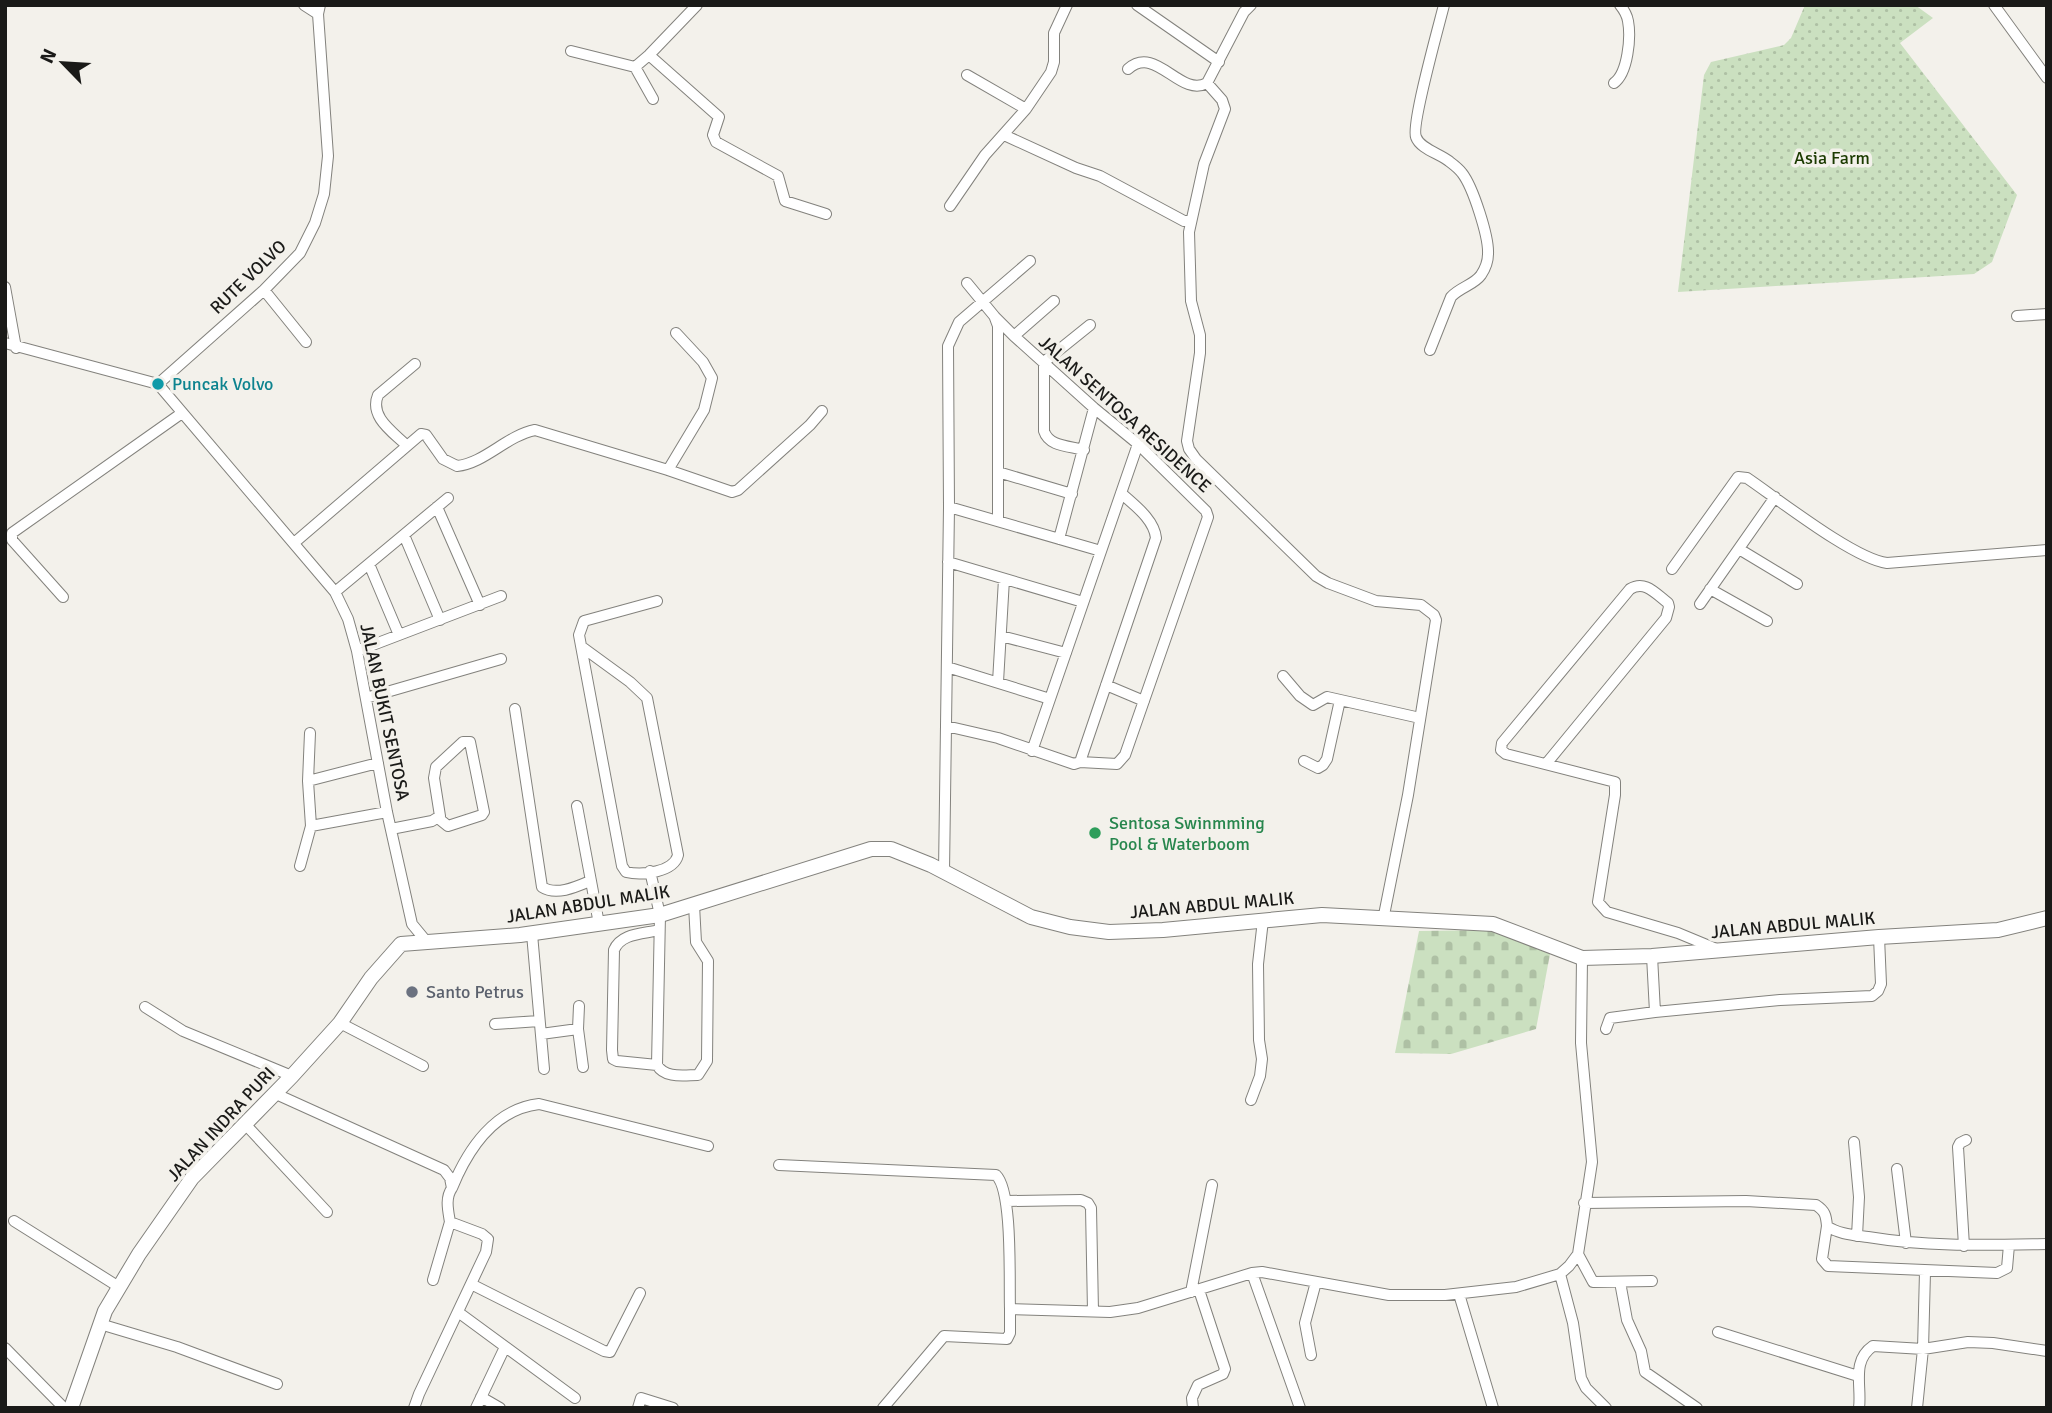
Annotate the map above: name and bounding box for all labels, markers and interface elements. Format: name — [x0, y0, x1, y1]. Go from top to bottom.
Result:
north arrow — [28, 28, 98, 98]
text: N — [35, 45, 62, 67]
park label: Asia Farm — [1794, 147, 1870, 169]
street label: RUTE VOLVO — [205, 235, 291, 319]
street label: JALAN SENTOSA RESIDENCE — [1034, 331, 1216, 497]
place label: Puncak Volvo — [172, 373, 273, 395]
marker: Puncak Volvo — [150, 376, 166, 392]
street label: JALAN BUKIT SENTOSA — [355, 621, 415, 803]
place label: Sentosa Swinmming Pool & Waterboom — [1109, 812, 1265, 855]
marker: Sentosa Swinmming Pool & Waterboom — [1087, 825, 1103, 841]
street label: JALAN ABDUL MALIK — [505, 880, 671, 928]
street label: JALAN ABDUL MALIK — [1129, 887, 1295, 923]
street label: JALAN ABDUL MALIK — [1710, 907, 1876, 943]
place label: Santo Petrus — [426, 981, 524, 1003]
marker: Santo Petrus — [404, 984, 420, 1000]
street label: JALAN INDRA PURI — [162, 1062, 280, 1186]

